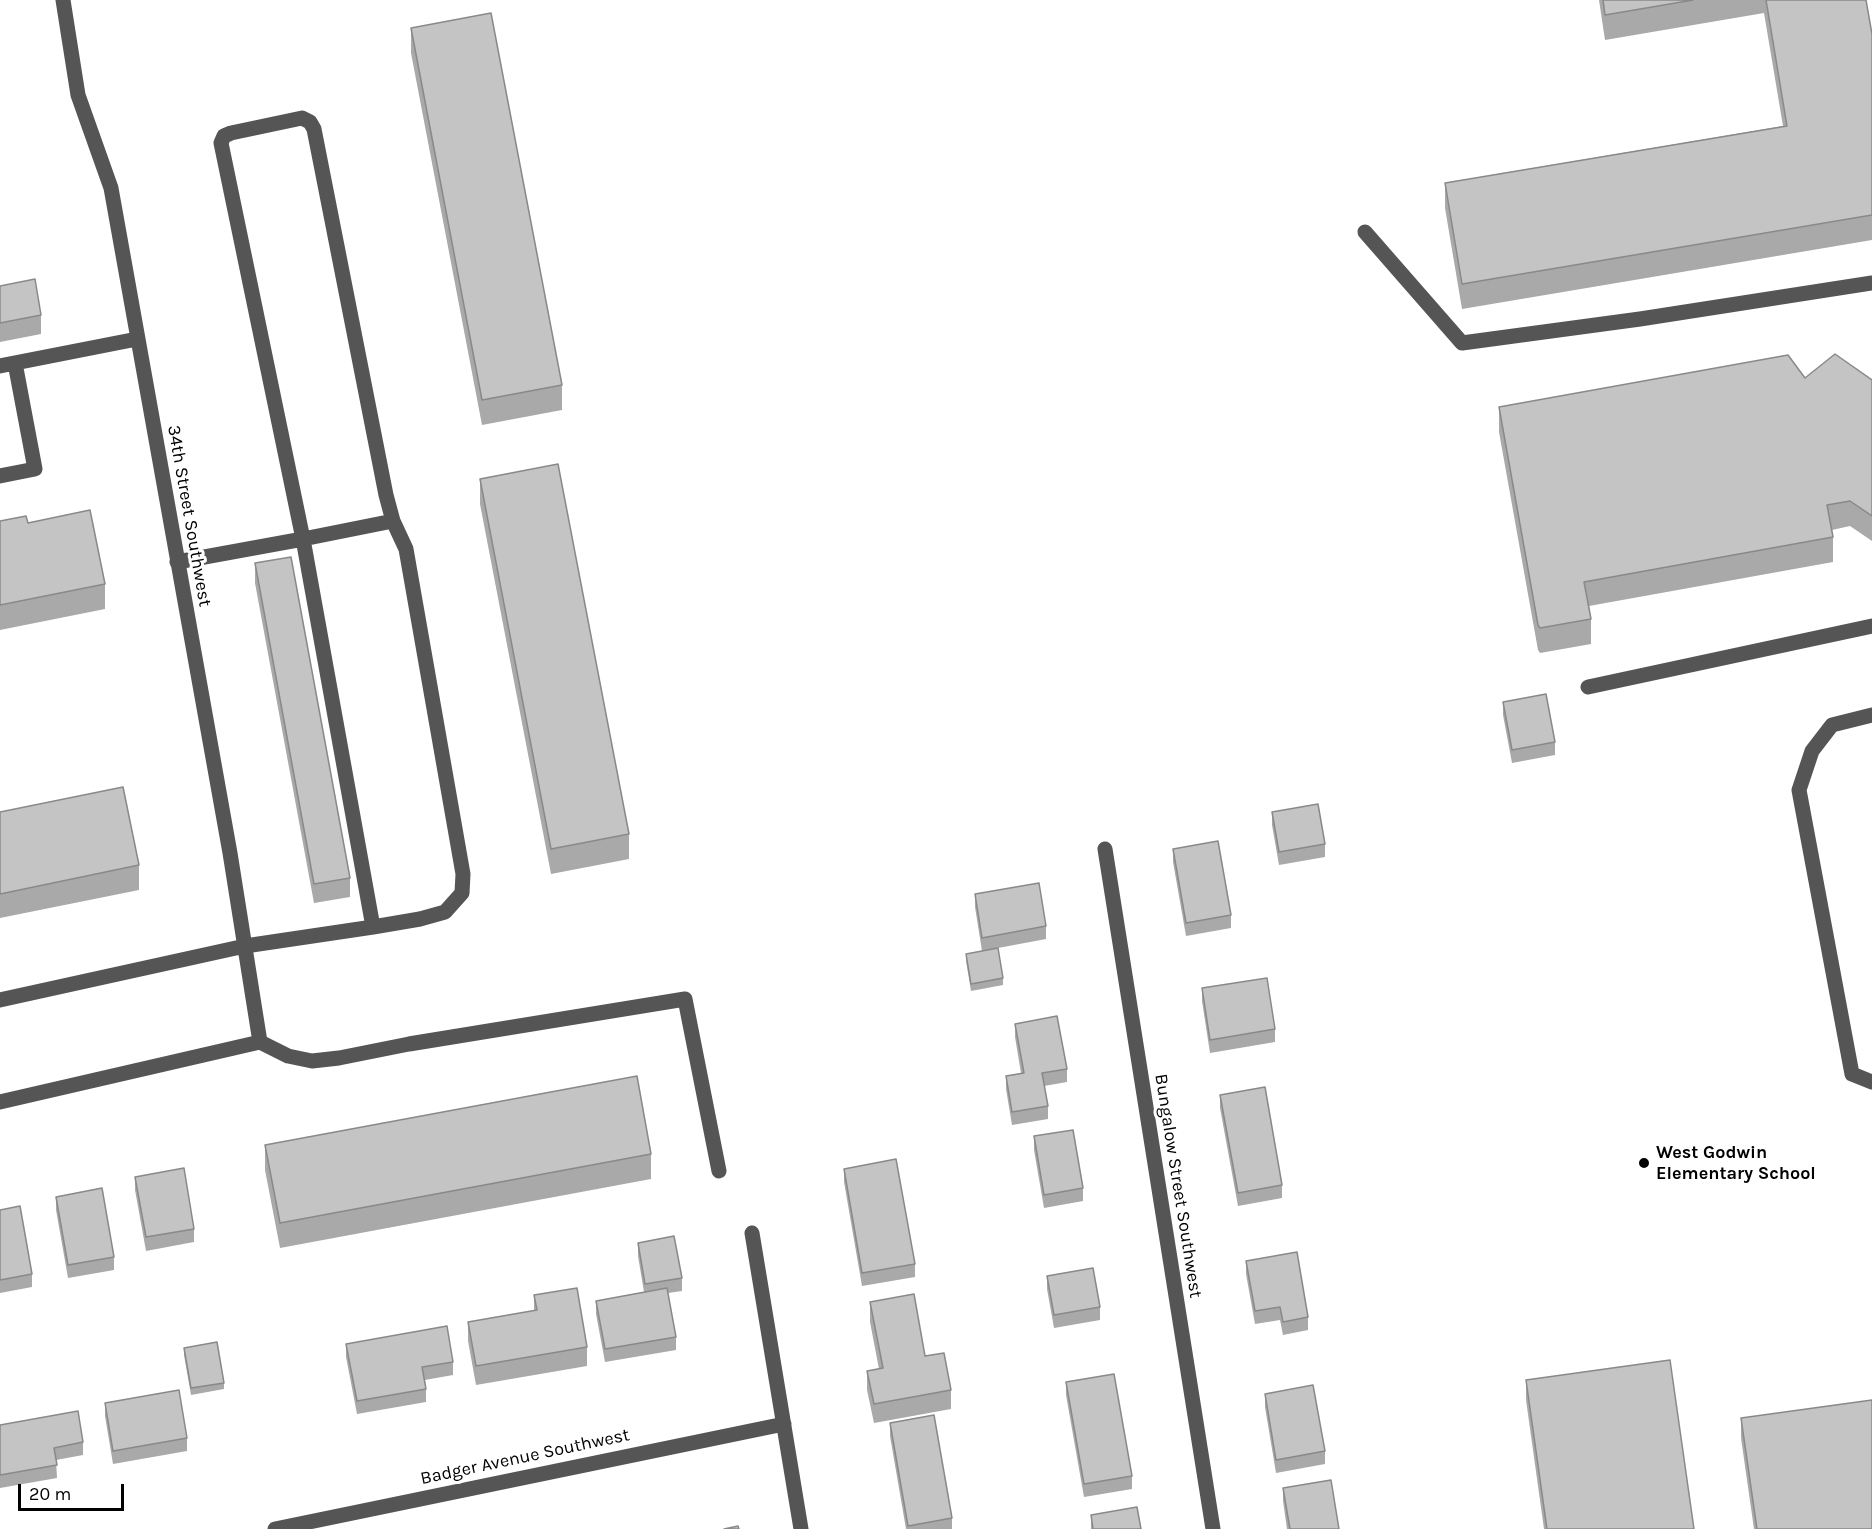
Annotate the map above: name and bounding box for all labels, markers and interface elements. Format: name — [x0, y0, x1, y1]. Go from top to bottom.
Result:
street label: 34th Street Southwest — [162, 424, 216, 608]
street label: Bungalow Street Southwest — [1150, 1072, 1206, 1300]
place label: West Godwin Elementary School — [1656, 1142, 1816, 1184]
marker: West Godwin Elementary School — [1637, 1156, 1651, 1170]
street label: Badger Avenue Southwest — [418, 1424, 632, 1490]
scale bar — [21, 1472, 128, 1510]
text: 20 m — [29, 1483, 71, 1505]

